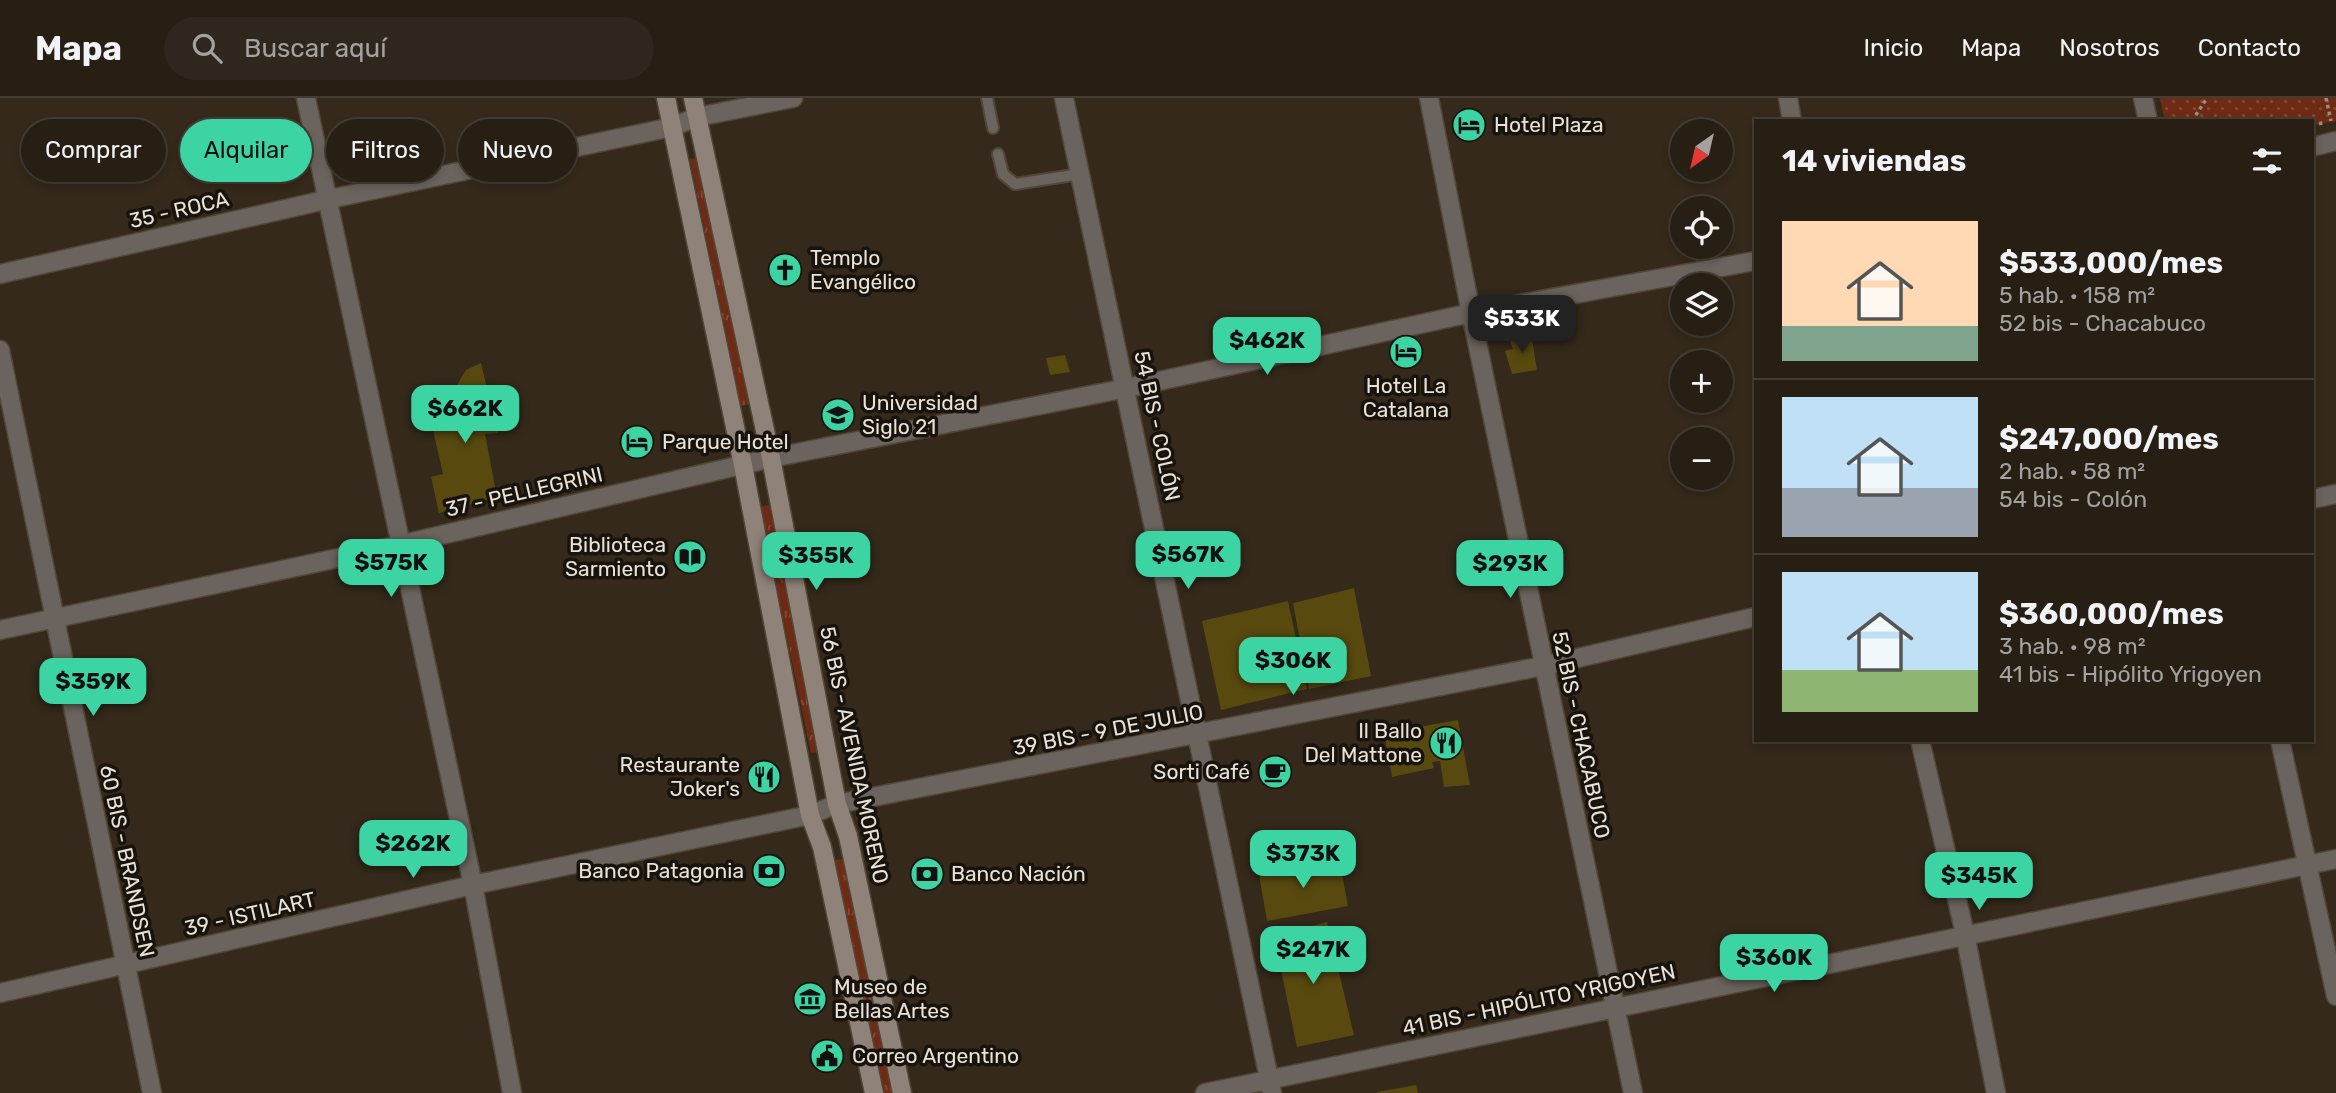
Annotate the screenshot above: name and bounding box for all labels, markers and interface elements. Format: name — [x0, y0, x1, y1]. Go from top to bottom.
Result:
search box — [164, 17, 654, 80]
text: Mapa — [35, 29, 122, 68]
icon: search — [188, 29, 226, 67]
text: Buscar aquí — [244, 33, 387, 64]
text: Inicio — [1864, 34, 1923, 62]
text: Mapa — [1961, 34, 2021, 62]
text: Nosotros — [2059, 34, 2160, 62]
text: Contacto — [2198, 34, 2301, 62]
hotel icon: Hotel Plaza — [1450, 106, 1488, 144]
place label: Hotel Plaza — [1494, 112, 1604, 137]
chip: Comprar — [21, 119, 166, 182]
chip: Alquilar — [180, 119, 312, 182]
chip: Filtros — [326, 119, 444, 182]
chip: Nuevo — [458, 119, 577, 182]
north arrow — [1670, 119, 1732, 182]
map controls — [1670, 119, 1733, 490]
icon: filters — [2248, 142, 2286, 180]
text: 14 viviendas — [1782, 143, 1966, 179]
street label: 35 - ROCA — [127, 186, 231, 233]
button: locate — [1670, 196, 1733, 259]
place label: Templo Evangélico — [810, 245, 916, 294]
text: $533,000/mes — [1999, 245, 2223, 281]
icon: home — [1838, 249, 1922, 333]
church icon: Templo Evangélico — [766, 251, 804, 289]
button: layers — [1670, 273, 1733, 336]
text: 5 hab. · 158 m² — [1999, 281, 2155, 309]
pin: $533K — [1473, 296, 1571, 355]
text: $533K — [1484, 304, 1560, 332]
text: 52 bis - Chacabuco — [1999, 309, 2206, 337]
pin: $462K — [1218, 317, 1316, 377]
text: $462K — [1229, 326, 1305, 354]
hotel icon: Hotel La Catalana — [1387, 333, 1425, 371]
street label: 54 BIS - COLÓN — [1129, 349, 1186, 503]
button: + — [1670, 350, 1733, 413]
place label: Hotel La Catalana — [1363, 373, 1449, 422]
pin: $662K — [416, 386, 514, 445]
place label: Universidad Siglo 21 — [862, 390, 978, 439]
text: $662K — [427, 394, 503, 422]
school or university icon: Universidad Siglo 21 — [819, 396, 857, 434]
text: $247,000/mes — [1999, 421, 2219, 457]
hotel icon: Parque Hotel — [618, 423, 656, 461]
icon: home — [1838, 425, 1922, 509]
button: − — [1670, 427, 1733, 490]
place label: Parque Hotel — [662, 429, 789, 454]
text: 2 hab. · 58 m² — [1999, 457, 2145, 485]
street label: 37 - PELLEGRINI — [443, 461, 605, 522]
text: 54 bis - Colón — [1999, 485, 2147, 513]
place label: Biblioteca Sarmiento — [565, 532, 666, 581]
pin: $355K — [767, 532, 865, 592]
pin: $567K — [1139, 532, 1237, 591]
library icon: Biblioteca Sarmiento — [671, 538, 709, 576]
pin: $575K — [342, 540, 440, 599]
text: $567K — [1152, 540, 1224, 568]
pin: $293K — [1461, 540, 1559, 600]
text: $355K — [778, 541, 854, 569]
text: $575K — [354, 548, 428, 576]
text: $293K — [1472, 549, 1548, 577]
text: $360,000/mes — [1999, 596, 2224, 632]
icon: home — [1838, 600, 1922, 684]
street label: 56 BIS - AVENIDA MORENO — [815, 624, 894, 886]
street label: 52 BIS - CHACABUCO — [1547, 629, 1616, 841]
text: 3 hab. · 98 m² — [1999, 632, 2145, 660]
pin: $306K — [1244, 638, 1342, 697]
text: $306K — [1255, 646, 1331, 674]
pin: $359K — [44, 658, 142, 718]
text: 41 bis - Hipólito Yrigoyen — [1999, 660, 2262, 688]
text: $359K — [55, 667, 131, 695]
street label: 39 BIS - 9 DE JULIO — [1011, 699, 1205, 760]
place label: Il Ballo Del Mattone — [1304, 718, 1422, 767]
restaurant icon: Il Ballo Del Mattone — [1427, 724, 1465, 762]
place label: Restaurante Joker's — [620, 752, 740, 801]
cafe icon: Sorti Café — [1256, 753, 1294, 791]
restaurant icon: Restaurante Joker's — [745, 758, 783, 796]
place label: Sorti Café — [1153, 759, 1250, 784]
street label: 60 BIS - BRANDSEN — [95, 763, 160, 959]
pin: $262K — [364, 820, 462, 880]
text: $262K — [375, 829, 451, 857]
pin: $373K — [1254, 830, 1352, 890]
text: $373K — [1266, 839, 1340, 867]
bank icon: Banco Patagonia — [750, 852, 788, 890]
pin: $345K — [1930, 852, 2028, 912]
bank icon: Banco Nación — [908, 855, 946, 893]
place label: Banco Patagonia — [578, 858, 744, 883]
place label: Banco Nación — [951, 861, 1086, 886]
text: $345K — [1941, 861, 2017, 889]
street label: 39 - ISTILART — [182, 886, 318, 941]
pin: $247K — [1264, 926, 1362, 986]
pin: $360K — [1725, 934, 1823, 994]
text: $247K — [1276, 935, 1350, 963]
text: $360K — [1736, 943, 1812, 971]
street label: 41 BIS - HIPÓLITO YRIGOYEN — [1400, 958, 1678, 1041]
place label: Museo de Bellas Artes — [834, 974, 950, 1023]
museum icon: Museo de Bellas Artes — [791, 980, 829, 1018]
public building icon: Correo Argentino — [808, 1037, 846, 1075]
place label: Correo Argentino — [852, 1043, 1019, 1068]

